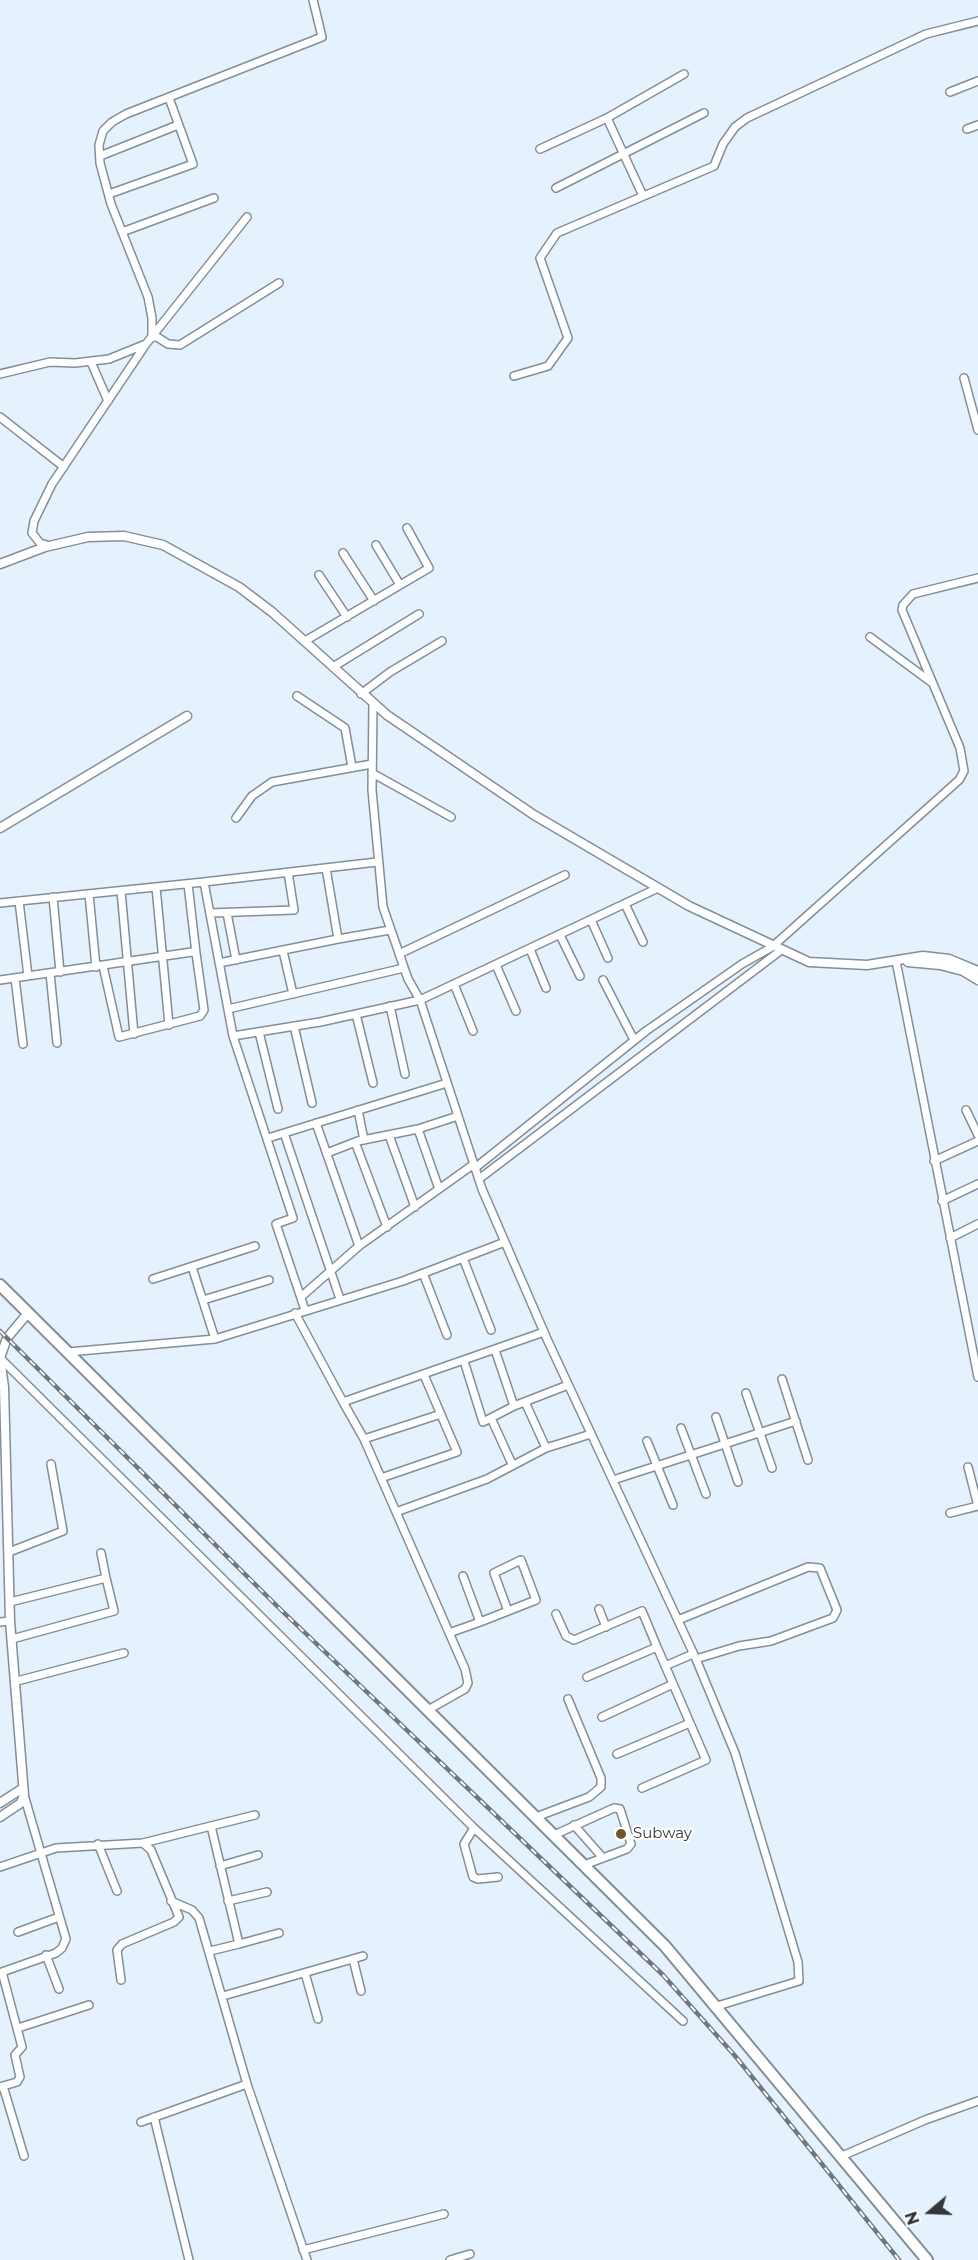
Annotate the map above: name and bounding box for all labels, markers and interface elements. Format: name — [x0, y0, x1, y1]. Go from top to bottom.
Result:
place label: Subway — [633, 1825, 692, 1843]
marker: Subway — [614, 1827, 628, 1841]
north arrow — [900, 2182, 960, 2242]
text: N — [901, 2209, 924, 2227]

